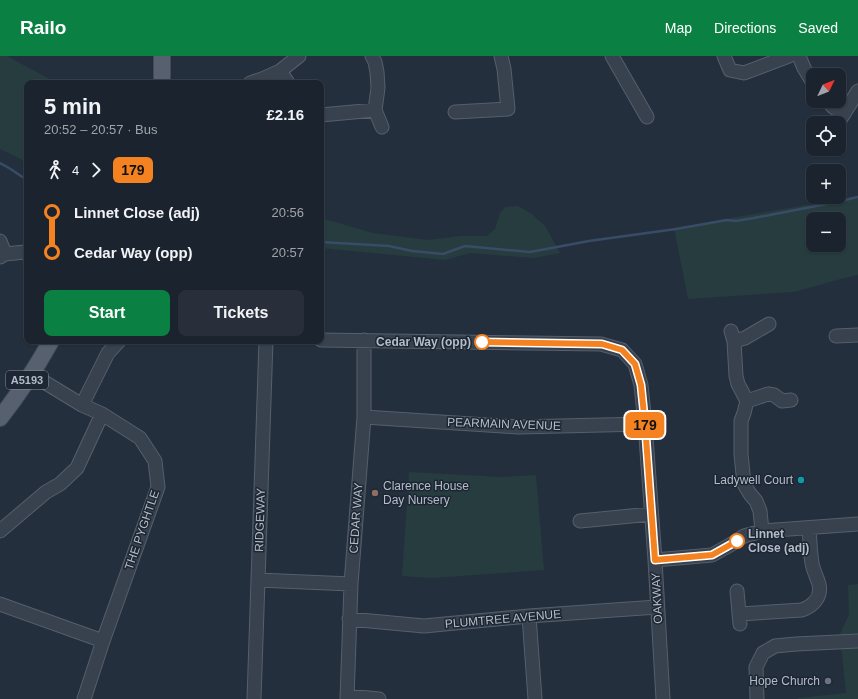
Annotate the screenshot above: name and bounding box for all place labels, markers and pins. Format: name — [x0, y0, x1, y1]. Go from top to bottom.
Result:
marker: Cedar Way (opp) — [474, 334, 490, 350]
place label: Cedar Way (opp) — [376, 335, 471, 349]
place label: Ladywell Court — [714, 473, 794, 487]
marker: Ladywell Court — [796, 475, 806, 485]
place label: Clarence House Day Nursery — [383, 479, 469, 507]
marker: Clarence House Day Nursery — [370, 488, 380, 498]
place label: Linnet Close (adj) — [748, 527, 809, 555]
marker: Linnet Close (adj) — [729, 533, 745, 549]
place label: Hope Church — [749, 674, 820, 688]
marker: Hope Church — [823, 676, 833, 686]

